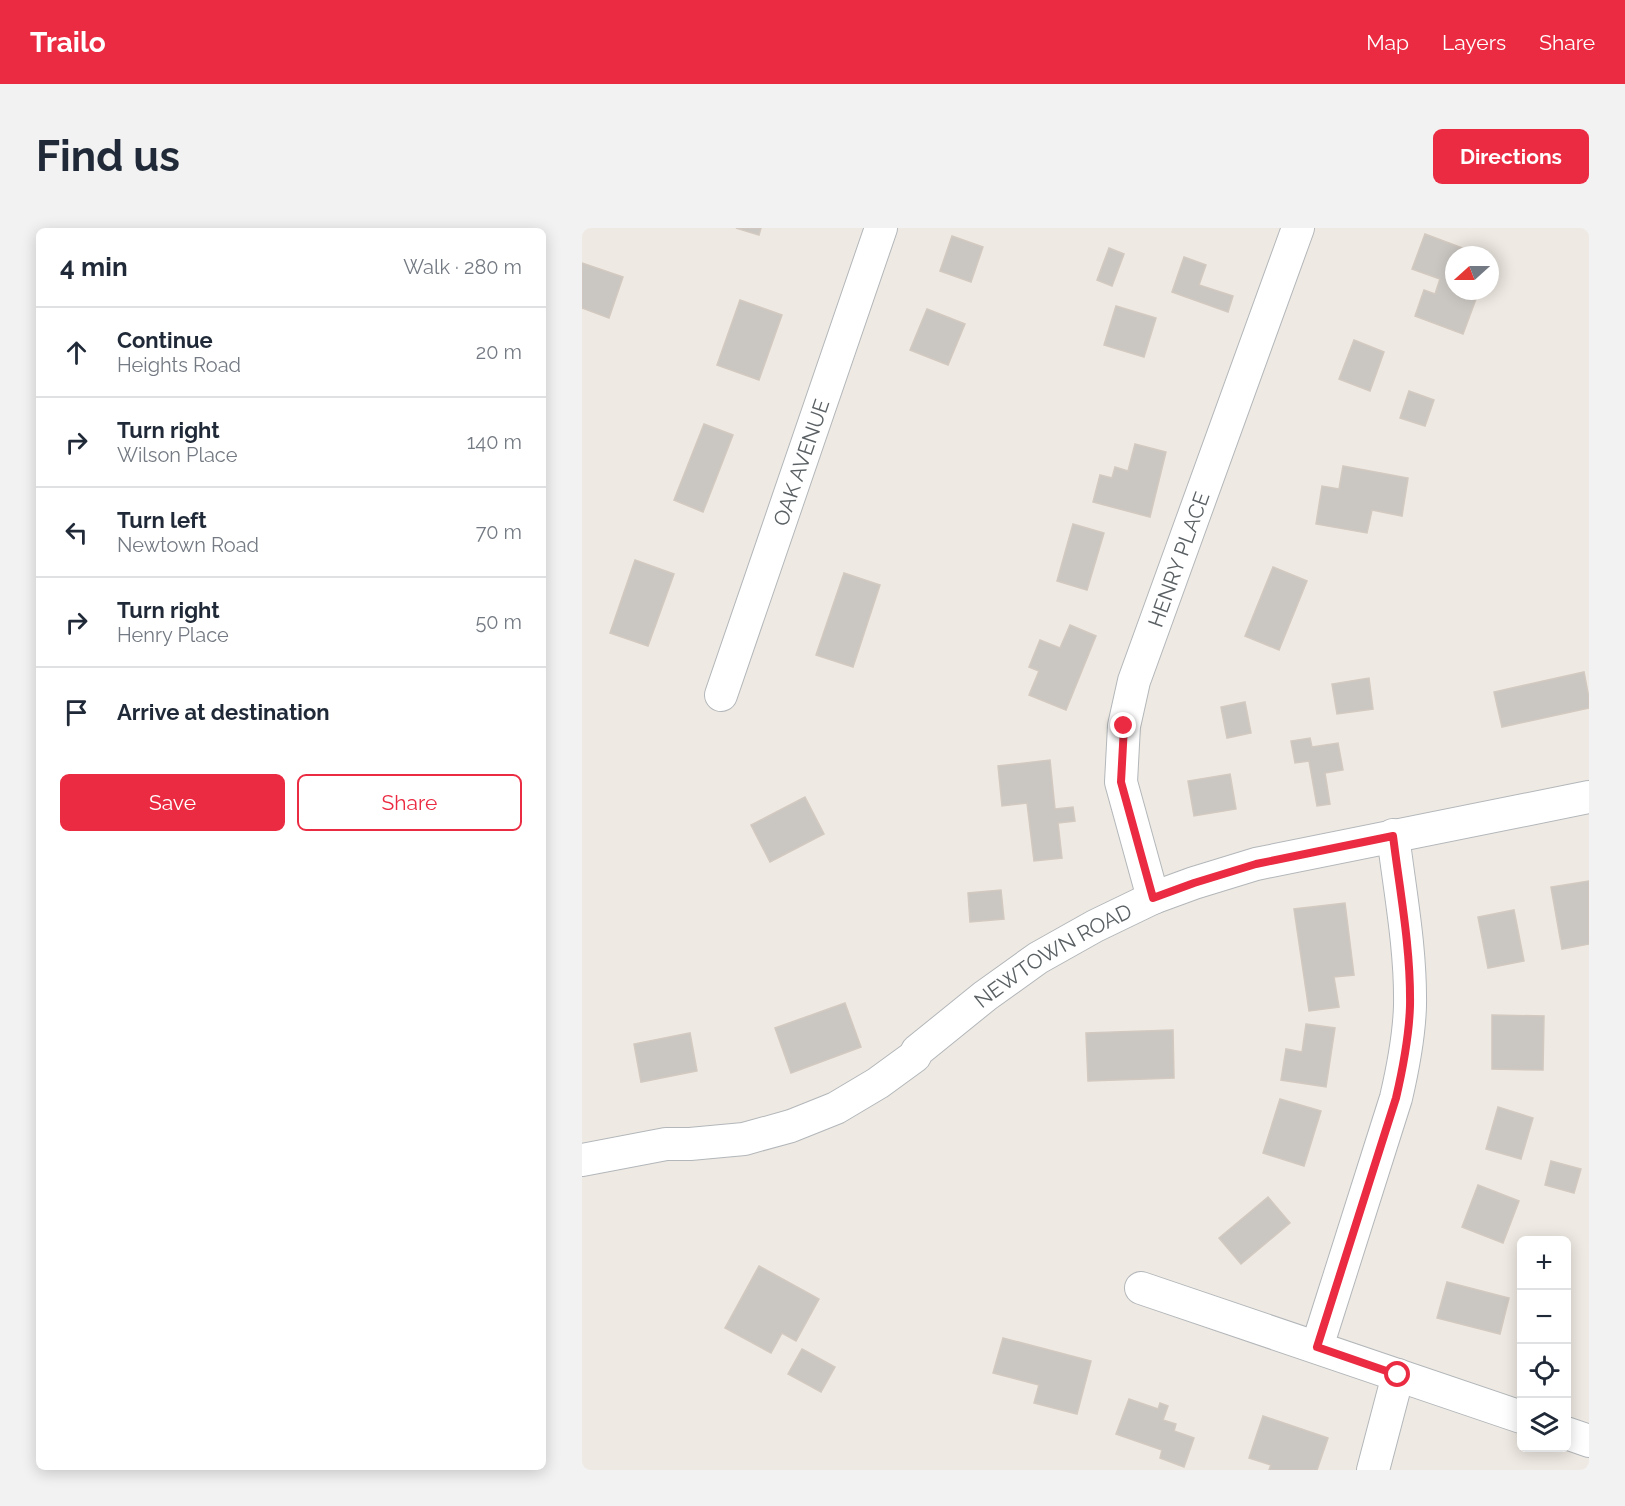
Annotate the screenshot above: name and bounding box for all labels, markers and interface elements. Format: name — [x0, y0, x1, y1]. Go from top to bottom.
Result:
text: Trailo — [30, 26, 106, 59]
text: Map — [1366, 30, 1409, 55]
text: Layers — [1442, 30, 1506, 55]
text: Share — [1539, 30, 1595, 55]
button: Directions — [1433, 129, 1589, 184]
text: Find us — [36, 132, 180, 181]
north arrow — [1445, 246, 1499, 300]
text: 4 min — [60, 252, 128, 282]
text: Walk · 280 m — [403, 255, 522, 279]
text: Continue — [117, 327, 213, 353]
icon: ahead — [60, 336, 93, 369]
text: 20 m — [476, 340, 522, 364]
text: Heights Road — [117, 353, 241, 377]
street label: OAK AVENUE — [767, 396, 834, 529]
text: Turn right — [117, 417, 220, 443]
icon: right — [60, 426, 93, 459]
text: 140 m — [467, 430, 522, 454]
text: Wilson Place — [117, 443, 237, 467]
street label: HENRY PLACE — [1142, 488, 1214, 630]
text: Turn left — [117, 507, 207, 533]
icon: left — [60, 516, 93, 549]
text: 70 m — [476, 520, 522, 544]
text: Newtown Road — [117, 533, 259, 557]
text: Turn right — [117, 597, 220, 623]
icon: right — [60, 606, 93, 639]
text: 50 m — [475, 610, 522, 634]
text: Henry Place — [117, 623, 229, 647]
icon: arrive — [60, 696, 93, 729]
text: Arrive at destination — [117, 699, 330, 725]
route end — [1110, 712, 1136, 738]
button: Save — [60, 774, 285, 831]
button: Share — [297, 774, 522, 831]
street label: NEWTOWN ROAD — [969, 898, 1136, 1012]
map controls — [1517, 1236, 1571, 1452]
button: + — [1517, 1236, 1571, 1290]
button: − — [1517, 1290, 1571, 1344]
button: locate — [1517, 1344, 1571, 1398]
route start — [1384, 1361, 1410, 1387]
button: layers — [1517, 1398, 1571, 1452]

